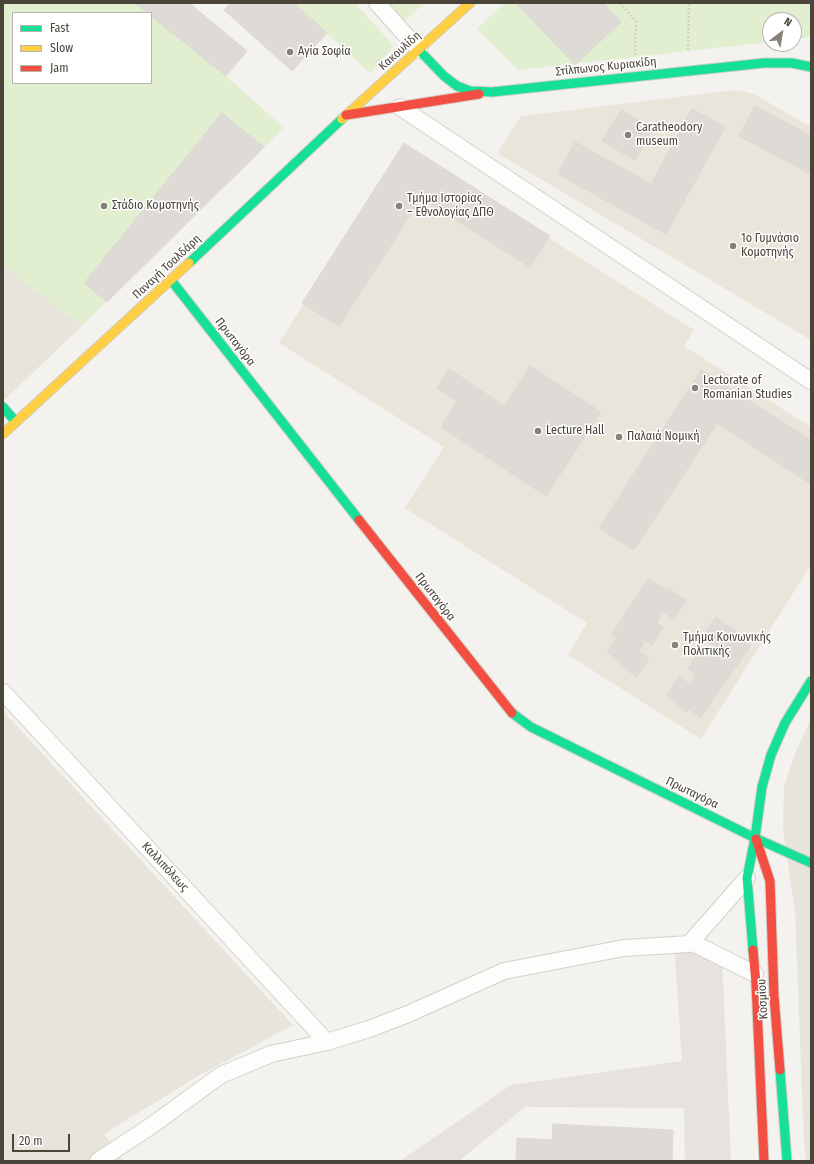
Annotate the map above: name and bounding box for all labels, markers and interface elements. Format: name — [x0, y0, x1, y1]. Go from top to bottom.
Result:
legend — [12, 12, 152, 84]
north arrow — [762, 12, 802, 52]
text: N — [782, 15, 794, 29]
text: Fast — [50, 21, 69, 35]
street label: Κακουλίδη — [376, 28, 424, 74]
text: Slow — [50, 41, 73, 55]
place label: Αγία Σοφία — [298, 45, 351, 59]
marker: Αγία Σοφία — [285, 47, 295, 57]
street label: Στίλπωνος Κυριακίδη — [555, 55, 657, 79]
text: Jam — [50, 61, 68, 75]
place label: Caratheodory museum — [636, 121, 702, 149]
marker: Caratheodory museum — [623, 130, 633, 140]
place label: Τμήμα Ιστορίας – Εθνολογίας ΔΠΘ — [407, 192, 494, 220]
place label: Στάδιο Κομοτηνής — [112, 199, 199, 213]
marker: Στάδιο Κομοτηνής — [99, 201, 109, 211]
marker: Τμήμα Ιστορίας – Εθνολογίας ΔΠΘ — [394, 201, 404, 211]
street label: Παναγή Τσαλδάρη — [130, 232, 204, 302]
place label: 1ο Γυμνάσιο Κομοτηνής — [741, 232, 799, 260]
marker: 1ο Γυμνάσιο Κομοτηνής — [728, 241, 738, 251]
street label: Πρωταγόρα — [212, 315, 258, 369]
place label: Lectorate of Romanian Studies — [703, 374, 792, 402]
marker: Lectorate of Romanian Studies — [690, 383, 700, 393]
place label: Lecture Hall — [546, 424, 604, 438]
marker: Lecture Hall — [533, 426, 543, 436]
place label: Παλαιά Νομική — [627, 430, 700, 444]
marker: Παλαιά Νομική — [614, 432, 624, 442]
street label: Πρωταγόρα — [412, 570, 458, 624]
place label: Τμήμα Κοινωνικής Πολιτικής — [683, 631, 771, 659]
marker: Τμήμα Κοινωνικής Πολιτικής — [670, 640, 680, 650]
street label: Πρωταγόρα — [663, 774, 721, 812]
street label: Καλλιπόλεως — [139, 839, 191, 895]
street label: Κοσμίου — [755, 978, 771, 1020]
scale bar — [14, 1126, 72, 1152]
text: 20 m — [19, 1134, 43, 1148]

